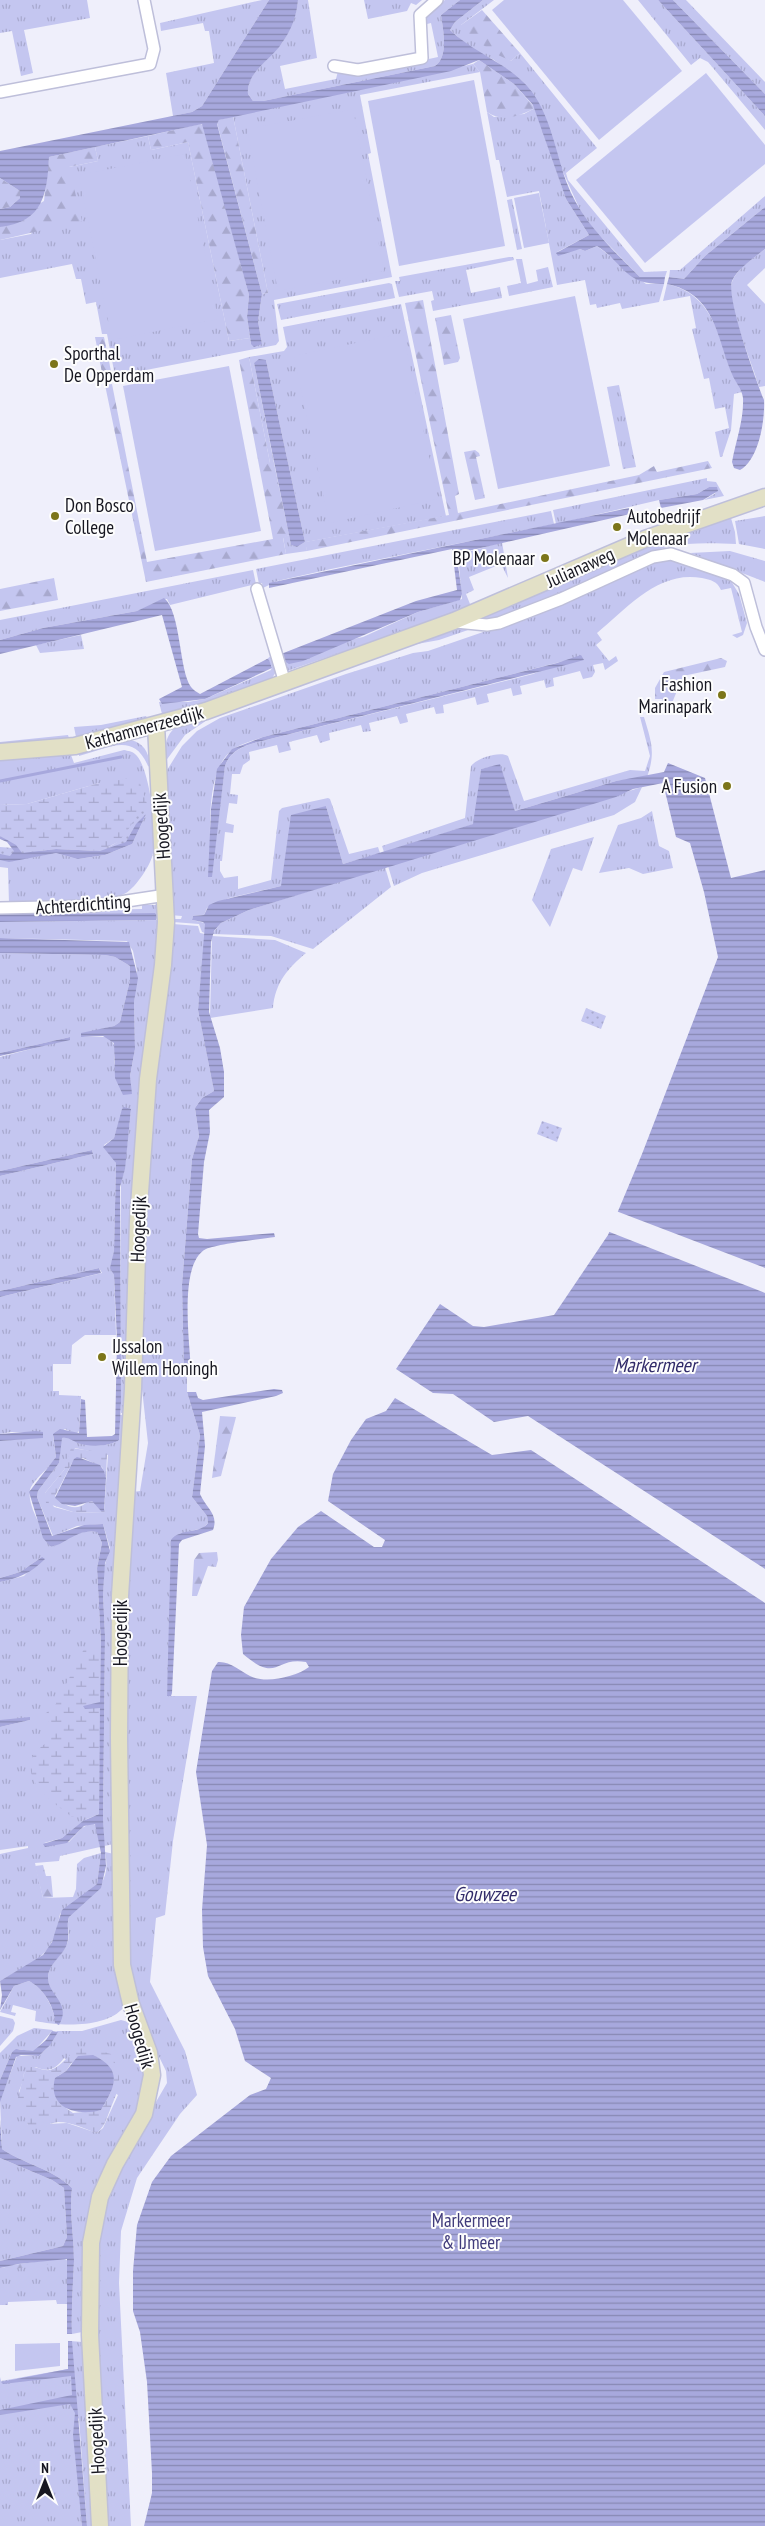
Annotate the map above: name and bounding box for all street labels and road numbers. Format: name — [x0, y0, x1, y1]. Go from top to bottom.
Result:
street label: Julianaweg — [541, 541, 618, 593]
street label: Kathammerzeedijk — [82, 700, 206, 754]
street label: Hoogedijk — [147, 791, 175, 860]
street label: Achterdichting — [35, 889, 131, 919]
street label: Hoogedijk — [125, 1195, 151, 1263]
street label: Hoogedijk — [108, 1599, 132, 1666]
street label: Hoogedijk — [119, 2001, 161, 2072]
street label: Hoogedijk — [82, 2407, 110, 2475]

